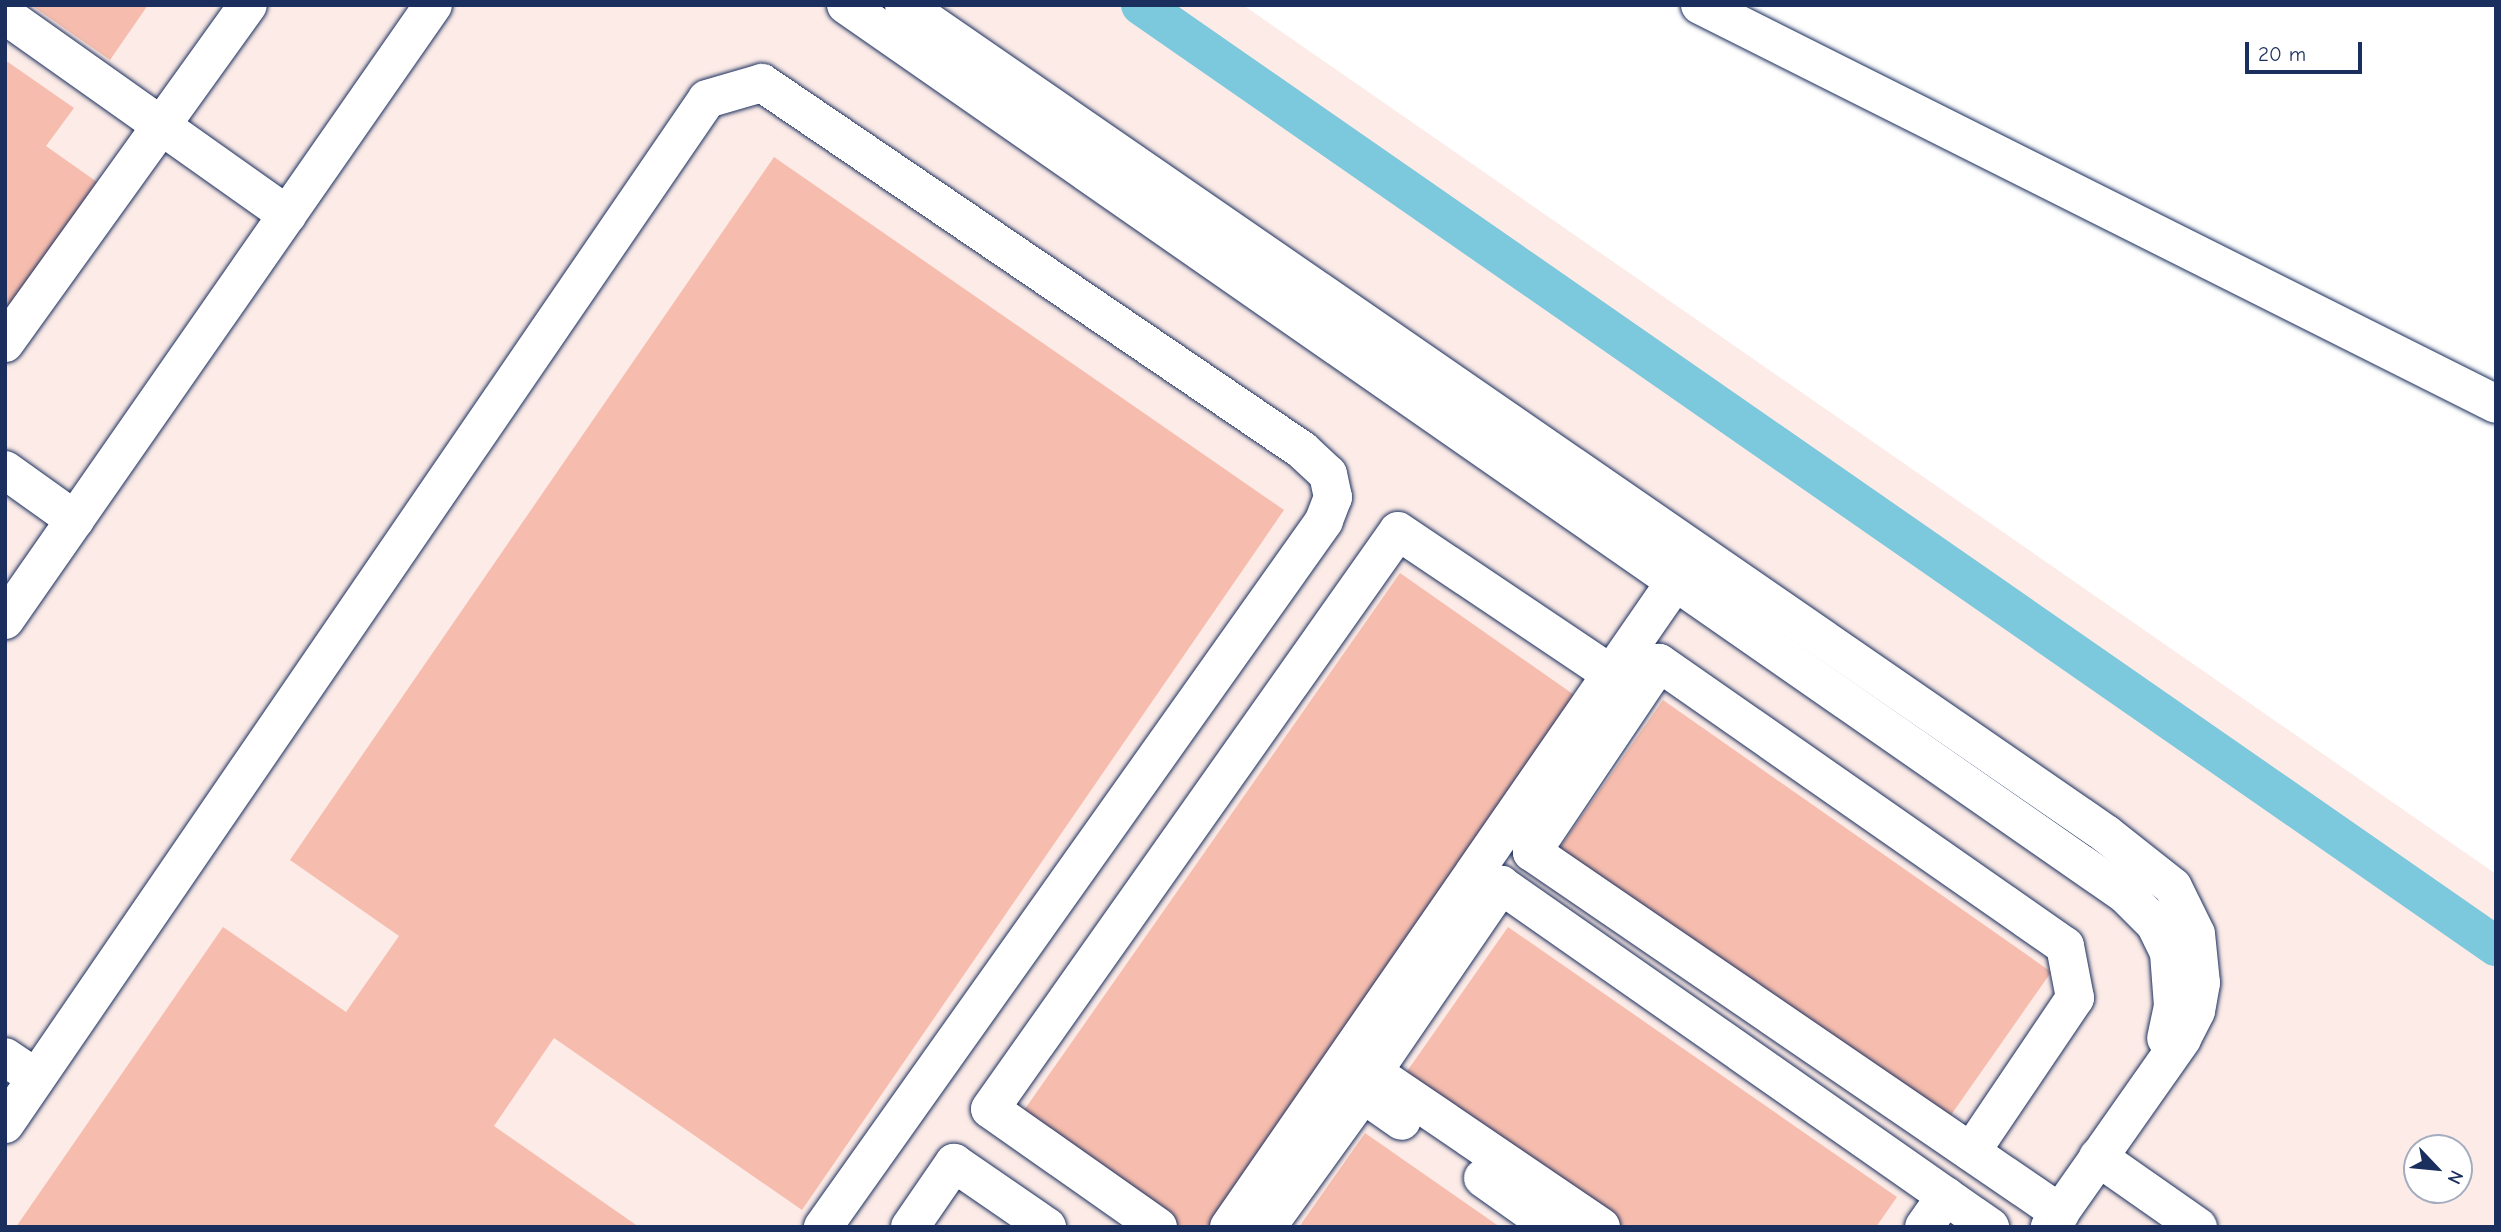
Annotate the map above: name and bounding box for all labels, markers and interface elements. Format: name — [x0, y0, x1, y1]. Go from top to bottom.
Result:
scale bar — [2249, 28, 2366, 72]
text: 20 m — [2258, 42, 2306, 66]
north arrow — [2403, 1134, 2473, 1204]
text: N — [2442, 1167, 2468, 1188]

